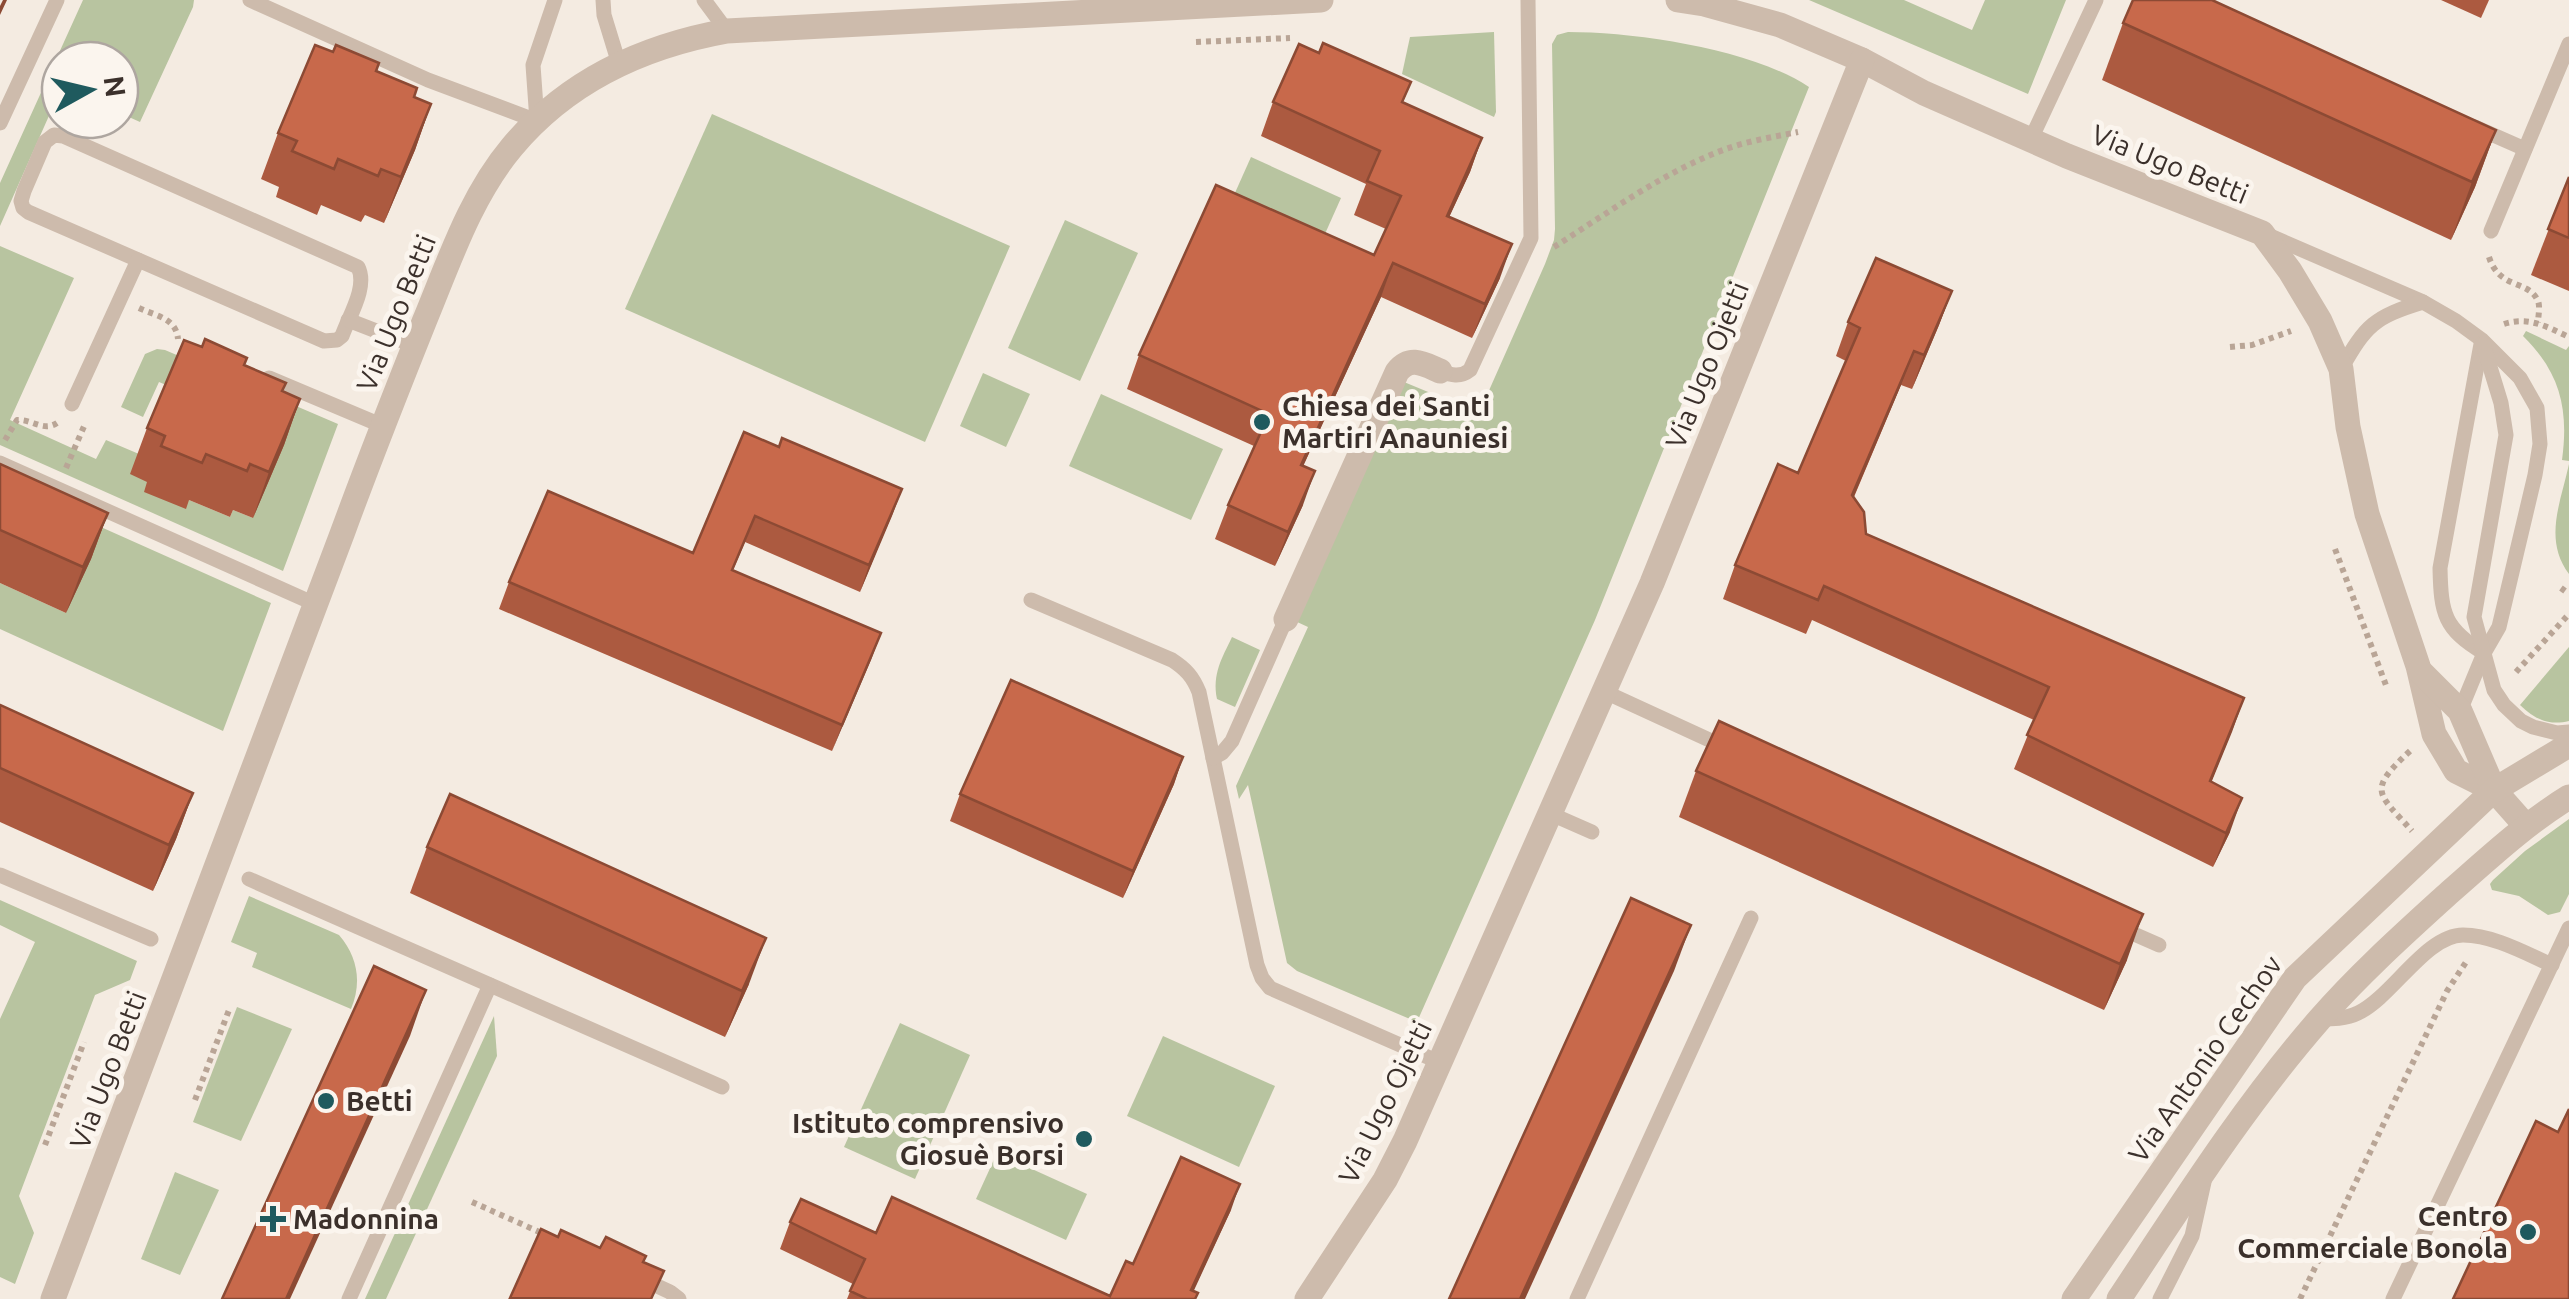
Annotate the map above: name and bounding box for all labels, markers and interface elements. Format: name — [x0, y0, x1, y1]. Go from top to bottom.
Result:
north arrow — [40, 40, 140, 140]
text: N — [98, 74, 132, 99]
street label: Via Ugo Betti — [2087, 118, 2253, 209]
street label: Via Ugo Betti — [350, 230, 441, 396]
street label: Via Ugo Ojetti — [1659, 277, 1754, 453]
place label: Chiesa dei Santi Martiri Anauniesi — [1282, 390, 1508, 453]
marker: Chiesa dei Santi Martiri Anauniesi — [1251, 411, 1273, 433]
street label: Via Antonio Cechov — [2122, 949, 2288, 1168]
street label: Via Ugo Betti — [63, 987, 152, 1153]
street label: Via Ugo Ojetti — [1332, 1015, 1437, 1188]
place label: Betti — [346, 1085, 413, 1116]
marker: Betti — [315, 1090, 337, 1112]
place label: Istituto comprensivo Giosuè Borsi — [792, 1107, 1064, 1170]
marker: Istituto comprensivo Giosuè Borsi — [1073, 1128, 1095, 1150]
place label: Centro Commerciale Bonola — [2237, 1200, 2508, 1263]
place label: Madonnina — [293, 1203, 439, 1234]
marker: Madonnina — [262, 1208, 284, 1230]
marker: Centro Commerciale Bonola — [2517, 1221, 2539, 1243]

